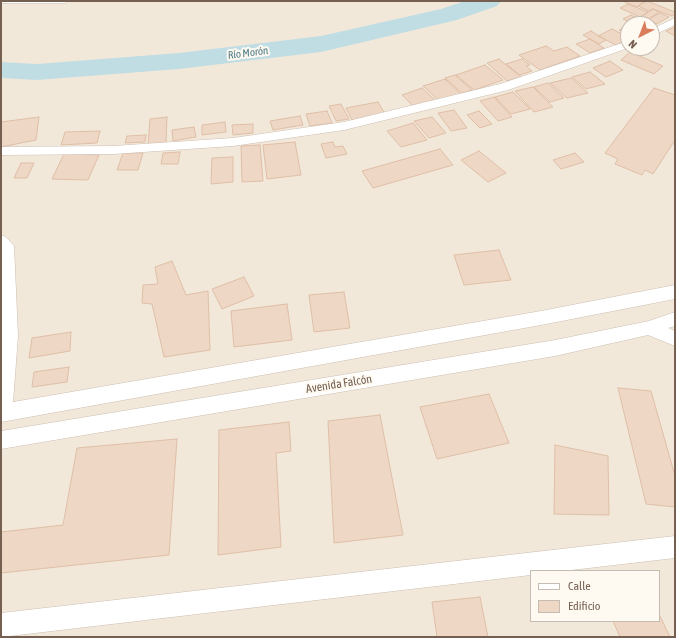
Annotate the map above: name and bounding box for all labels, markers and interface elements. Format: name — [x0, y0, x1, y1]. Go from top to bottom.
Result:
north arrow — [620, 16, 660, 56]
text: N — [626, 38, 639, 51]
water label: Río Morón — [227, 44, 269, 62]
street label: Avenida Falcón — [305, 372, 373, 396]
legend — [530, 570, 660, 622]
text: Calle — [568, 579, 591, 593]
text: Edificio — [568, 599, 600, 613]

